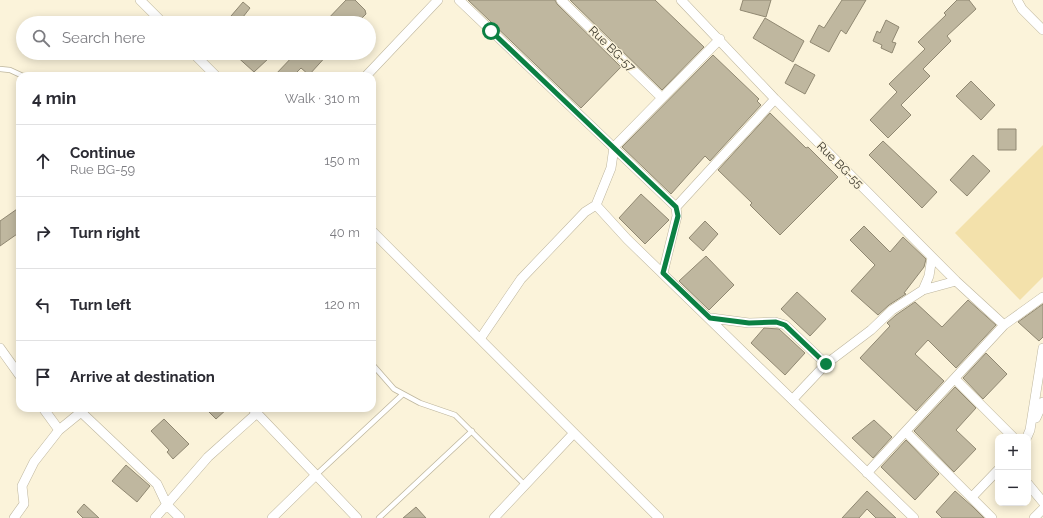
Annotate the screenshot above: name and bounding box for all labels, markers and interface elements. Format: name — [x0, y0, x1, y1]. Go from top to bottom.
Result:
search box — [16, 16, 376, 60]
route start — [482, 22, 500, 40]
street label: Rue BG-57 — [586, 23, 639, 75]
icon: search — [30, 27, 52, 49]
text: Search here — [62, 29, 145, 47]
text: 4 min — [32, 88, 76, 108]
text: Walk · 310 m — [285, 91, 360, 106]
street label: Rue BG-55 — [814, 139, 866, 191]
text: Continue — [70, 144, 135, 162]
icon: ahead — [32, 150, 54, 172]
text: 150 m — [324, 153, 360, 168]
text: Rue BG-59 — [70, 162, 135, 177]
icon: right — [32, 222, 54, 244]
text: Turn right — [70, 224, 140, 242]
text: 40 m — [330, 225, 360, 240]
icon: left — [32, 294, 54, 316]
text: Turn left — [70, 296, 131, 314]
text: 120 m — [324, 297, 360, 312]
route end — [817, 355, 835, 373]
icon: arrive — [32, 366, 54, 388]
text: Arrive at destination — [70, 368, 215, 386]
map controls — [995, 434, 1031, 506]
button: + — [995, 434, 1031, 470]
button: − — [995, 470, 1031, 506]

